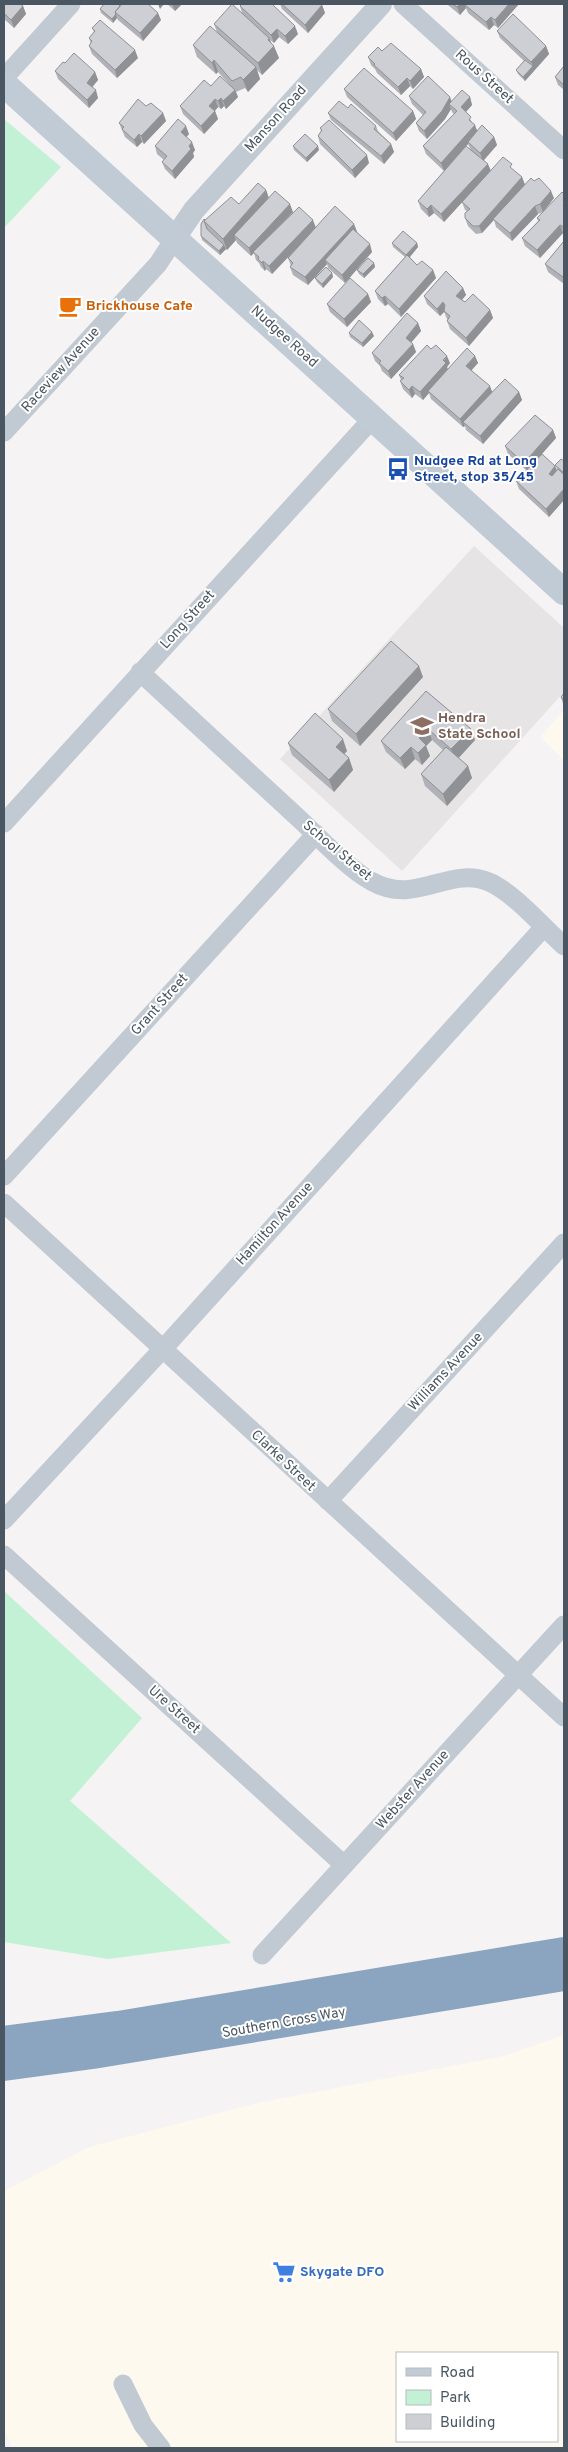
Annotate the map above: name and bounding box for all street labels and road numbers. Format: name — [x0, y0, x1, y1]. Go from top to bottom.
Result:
street label: Rous Street — [451, 46, 517, 108]
street label: Manson Road — [242, 82, 310, 156]
street label: Nudgee Road — [247, 302, 321, 372]
street label: Raceview Avenue — [18, 324, 104, 416]
street label: Long Street — [157, 587, 219, 653]
street label: School Street — [299, 817, 375, 885]
street label: Grant Street — [128, 971, 192, 1039]
street label: Hamilton Avenue — [233, 1179, 317, 1269]
street label: Williams Avenue — [405, 1329, 487, 1415]
street label: Clarke Street — [247, 1427, 319, 1495]
street label: Ure Street — [144, 1682, 204, 1738]
street label: Webster Avenue — [373, 1747, 453, 1833]
street label: Southern Cross Way — [221, 2004, 347, 2042]

